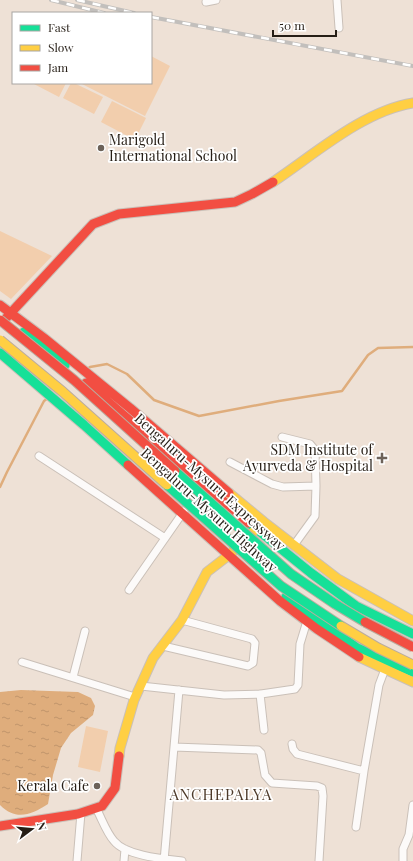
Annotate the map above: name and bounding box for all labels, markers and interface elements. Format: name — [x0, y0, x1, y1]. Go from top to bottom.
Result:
legend — [12, 12, 152, 84]
scale bar — [273, 12, 336, 38]
text: 50 m — [279, 17, 305, 33]
text: Fast — [48, 19, 71, 35]
text: Slow — [48, 39, 74, 55]
text: Jam — [47, 59, 69, 75]
place label: Marigold International School — [109, 130, 237, 165]
marker: Marigold International School — [96, 143, 106, 153]
street label: Bengaluru-Mysuru Expressway — [131, 409, 290, 555]
place label: SDM Institute of Ayurveda & Hospital — [242, 440, 374, 475]
street label: Bengaluru-Mysuru Highway — [137, 443, 282, 576]
marker: SDM Institute of Ayurveda & Hospital — [376, 452, 388, 464]
place label: Kerala Cafe — [17, 776, 89, 795]
marker: Kerala Cafe — [92, 781, 102, 791]
district label: ANCHEPALYA — [168, 784, 273, 804]
north arrow — [12, 809, 52, 849]
text: N — [34, 820, 50, 832]

